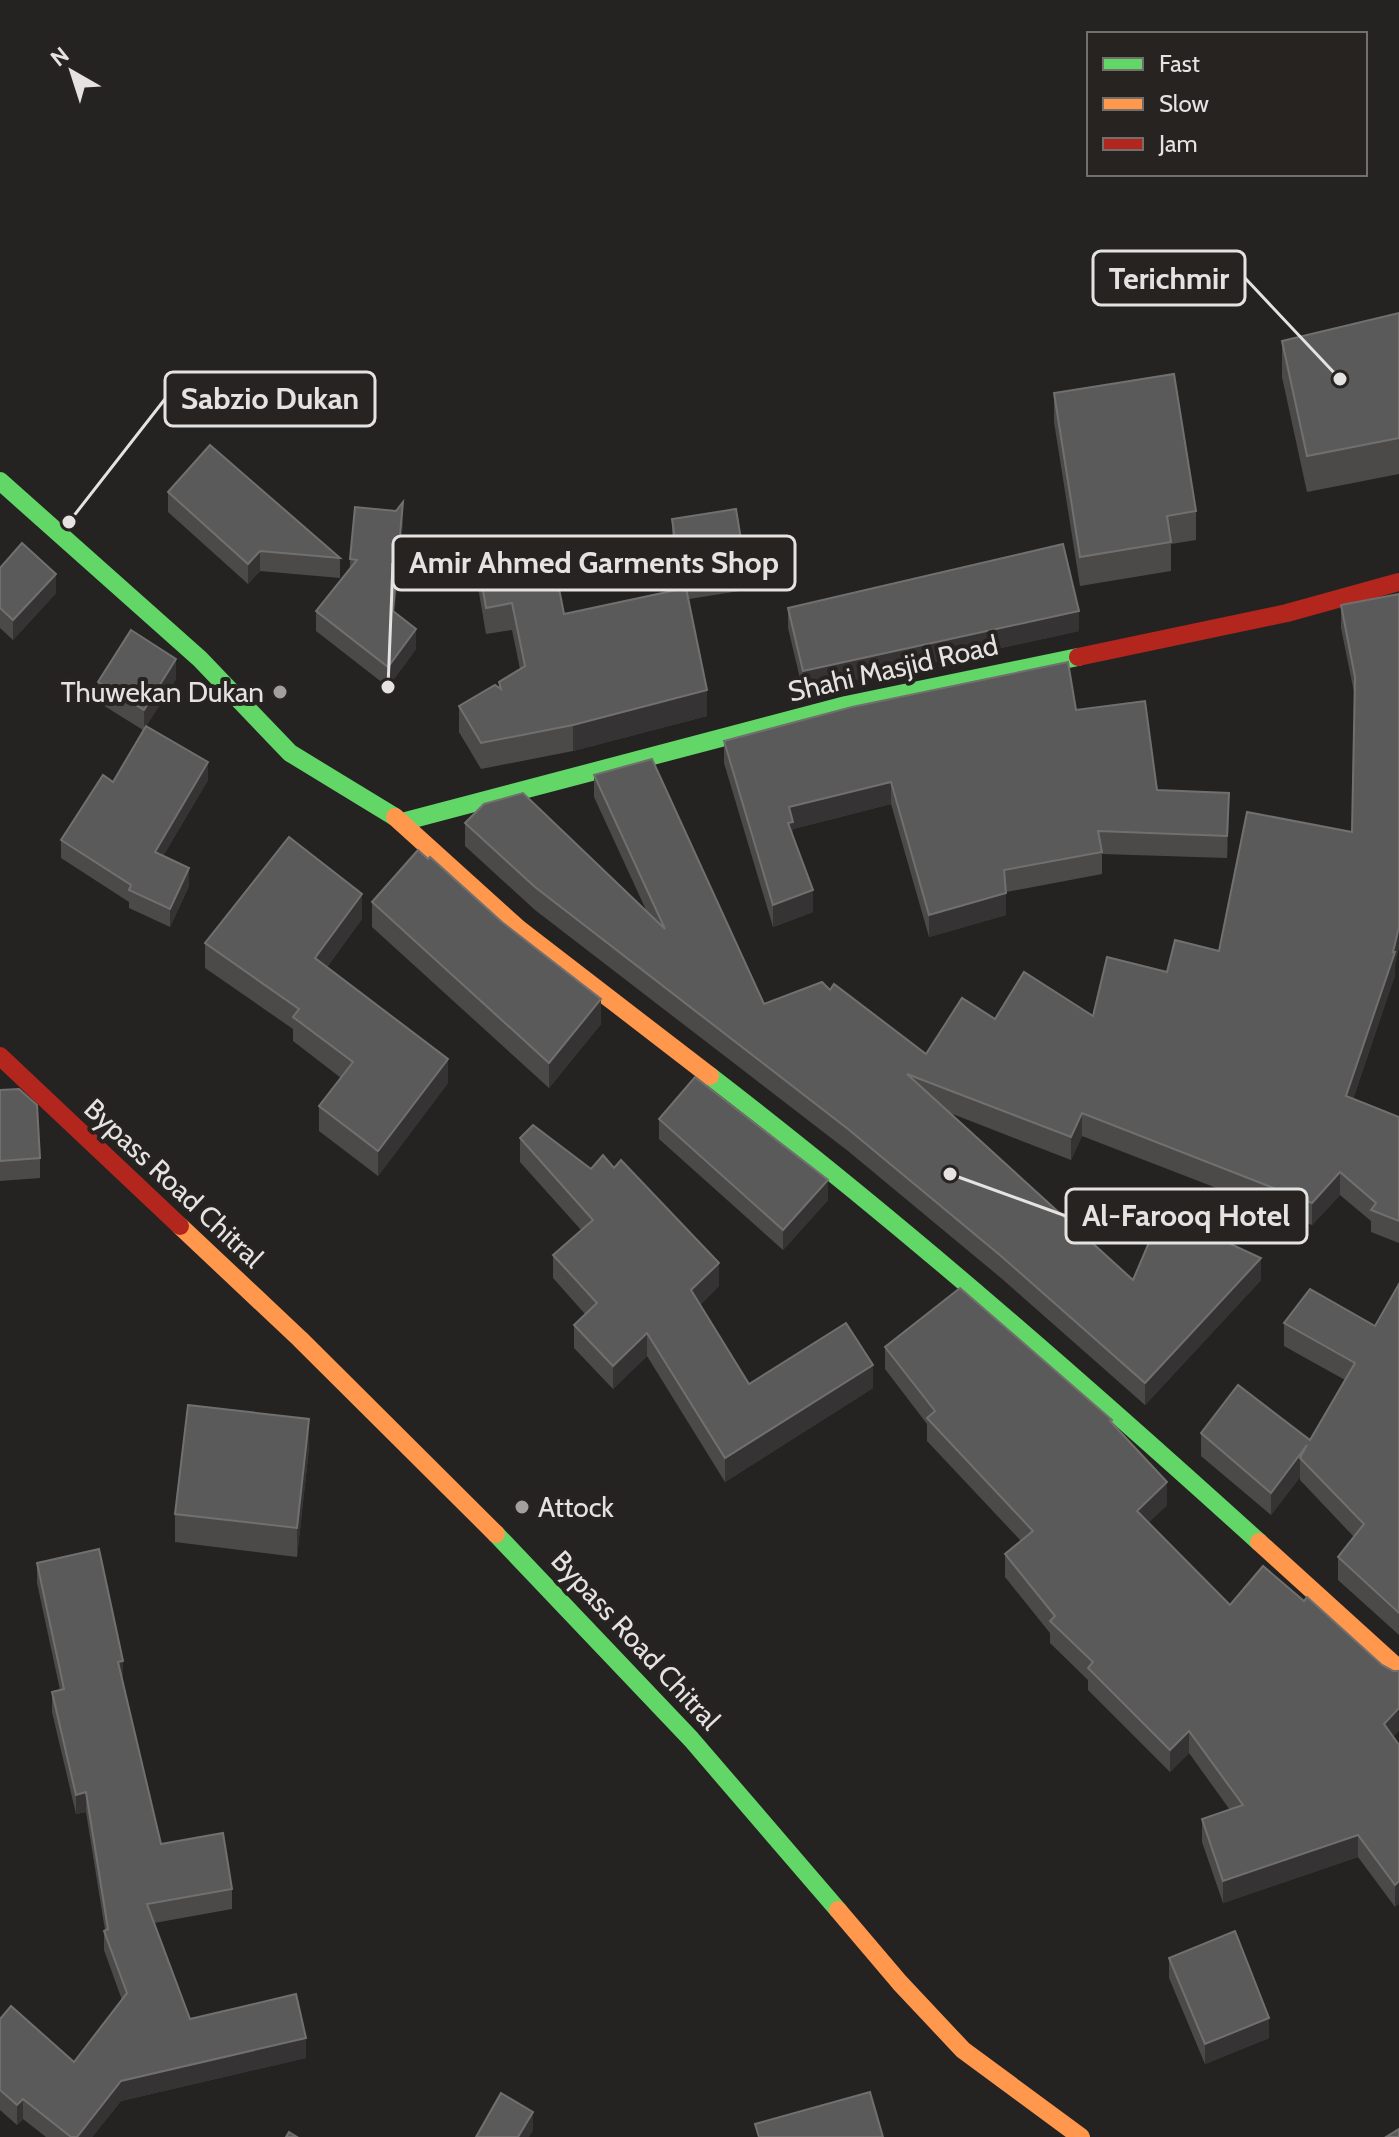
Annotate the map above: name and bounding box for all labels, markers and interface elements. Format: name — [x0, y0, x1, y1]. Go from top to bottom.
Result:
north arrow — [32, 32, 112, 112]
legend — [1087, 32, 1367, 176]
text: N — [45, 41, 74, 72]
text: Fast — [1159, 49, 1200, 78]
text: Slow — [1159, 89, 1209, 118]
text: Jam — [1158, 129, 1197, 158]
callout: Terichmir — [1093, 251, 1245, 305]
text: Terichmir — [1109, 260, 1229, 297]
callout: Sabzio Dukan — [165, 372, 375, 426]
text: Sabzio Dukan — [181, 380, 359, 417]
callout: Amir Ahmed Garments Shop — [393, 536, 795, 590]
text: Amir Ahmed Garments Shop — [409, 544, 779, 581]
street label: Shahi Masjid Road — [785, 627, 1001, 709]
place label: Thuwekan Dukan — [61, 675, 264, 709]
marker: Thuwekan Dukan — [271, 683, 289, 701]
street label: Bypass Road Chitral — [77, 1091, 271, 1275]
callout: Al-Farooq Hotel — [1066, 1189, 1307, 1243]
text: Al-Farooq Hotel — [1082, 1197, 1290, 1234]
place label: Attock — [538, 1490, 614, 1524]
marker: Attock — [513, 1498, 531, 1516]
street label: Bypass Road Chitral — [544, 1543, 728, 1737]

